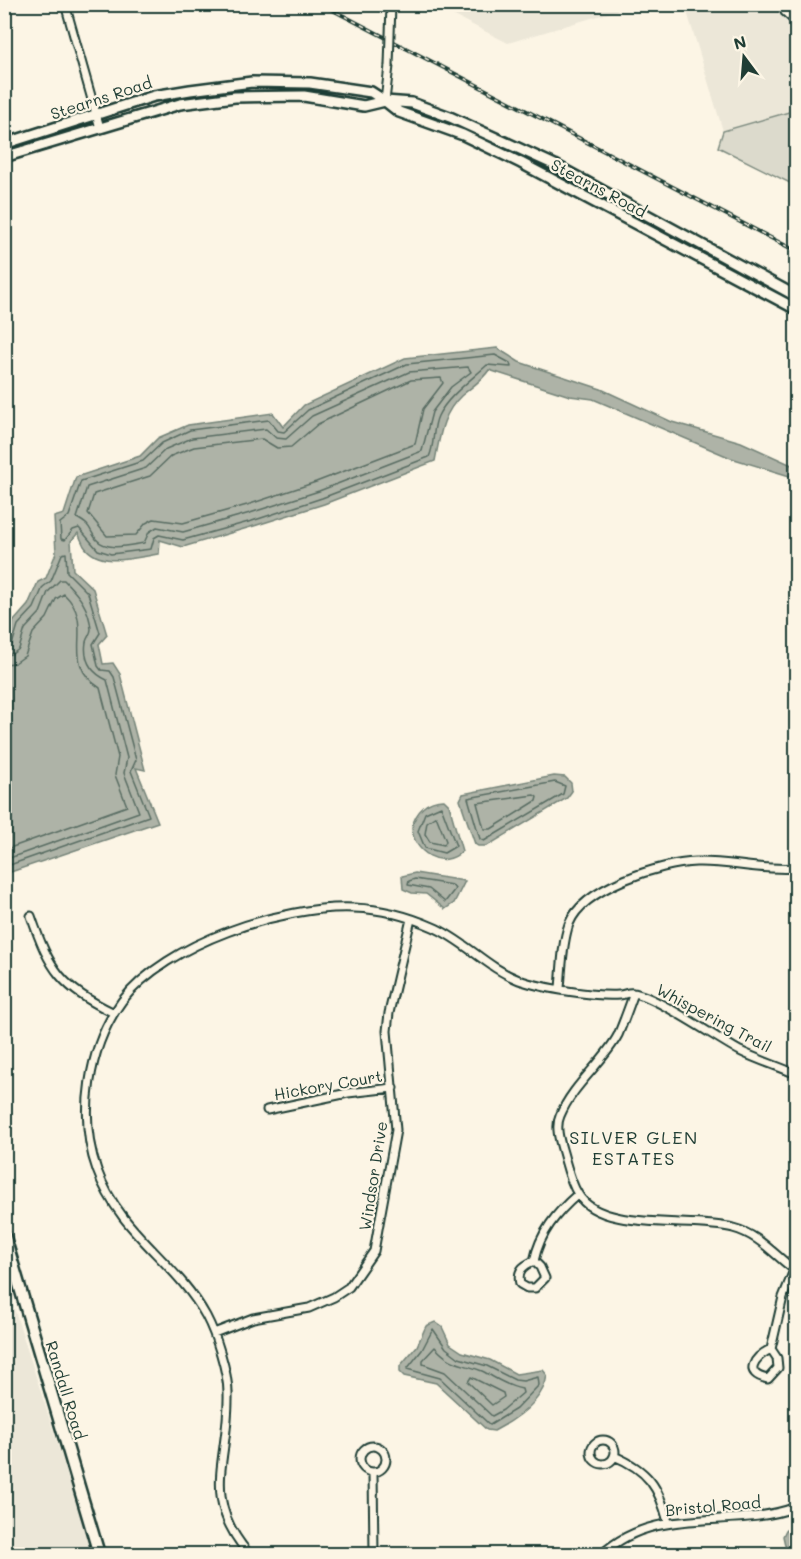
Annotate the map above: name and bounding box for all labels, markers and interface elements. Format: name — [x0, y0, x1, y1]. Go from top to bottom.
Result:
north arrow — [714, 27, 774, 87]
text: N — [731, 30, 748, 54]
street label: Stearns Road — [47, 71, 154, 124]
street label: Stearns Road — [548, 154, 651, 222]
street label: Whispering Trail — [653, 978, 775, 1057]
street label: Hickory Court — [272, 1065, 384, 1104]
street label: Windsor Drive — [353, 1120, 392, 1232]
district label: SILVER GLEN ESTATES — [569, 1125, 699, 1170]
street label: Randall Road — [41, 1338, 91, 1442]
street label: Bristol Road — [664, 1491, 762, 1520]

